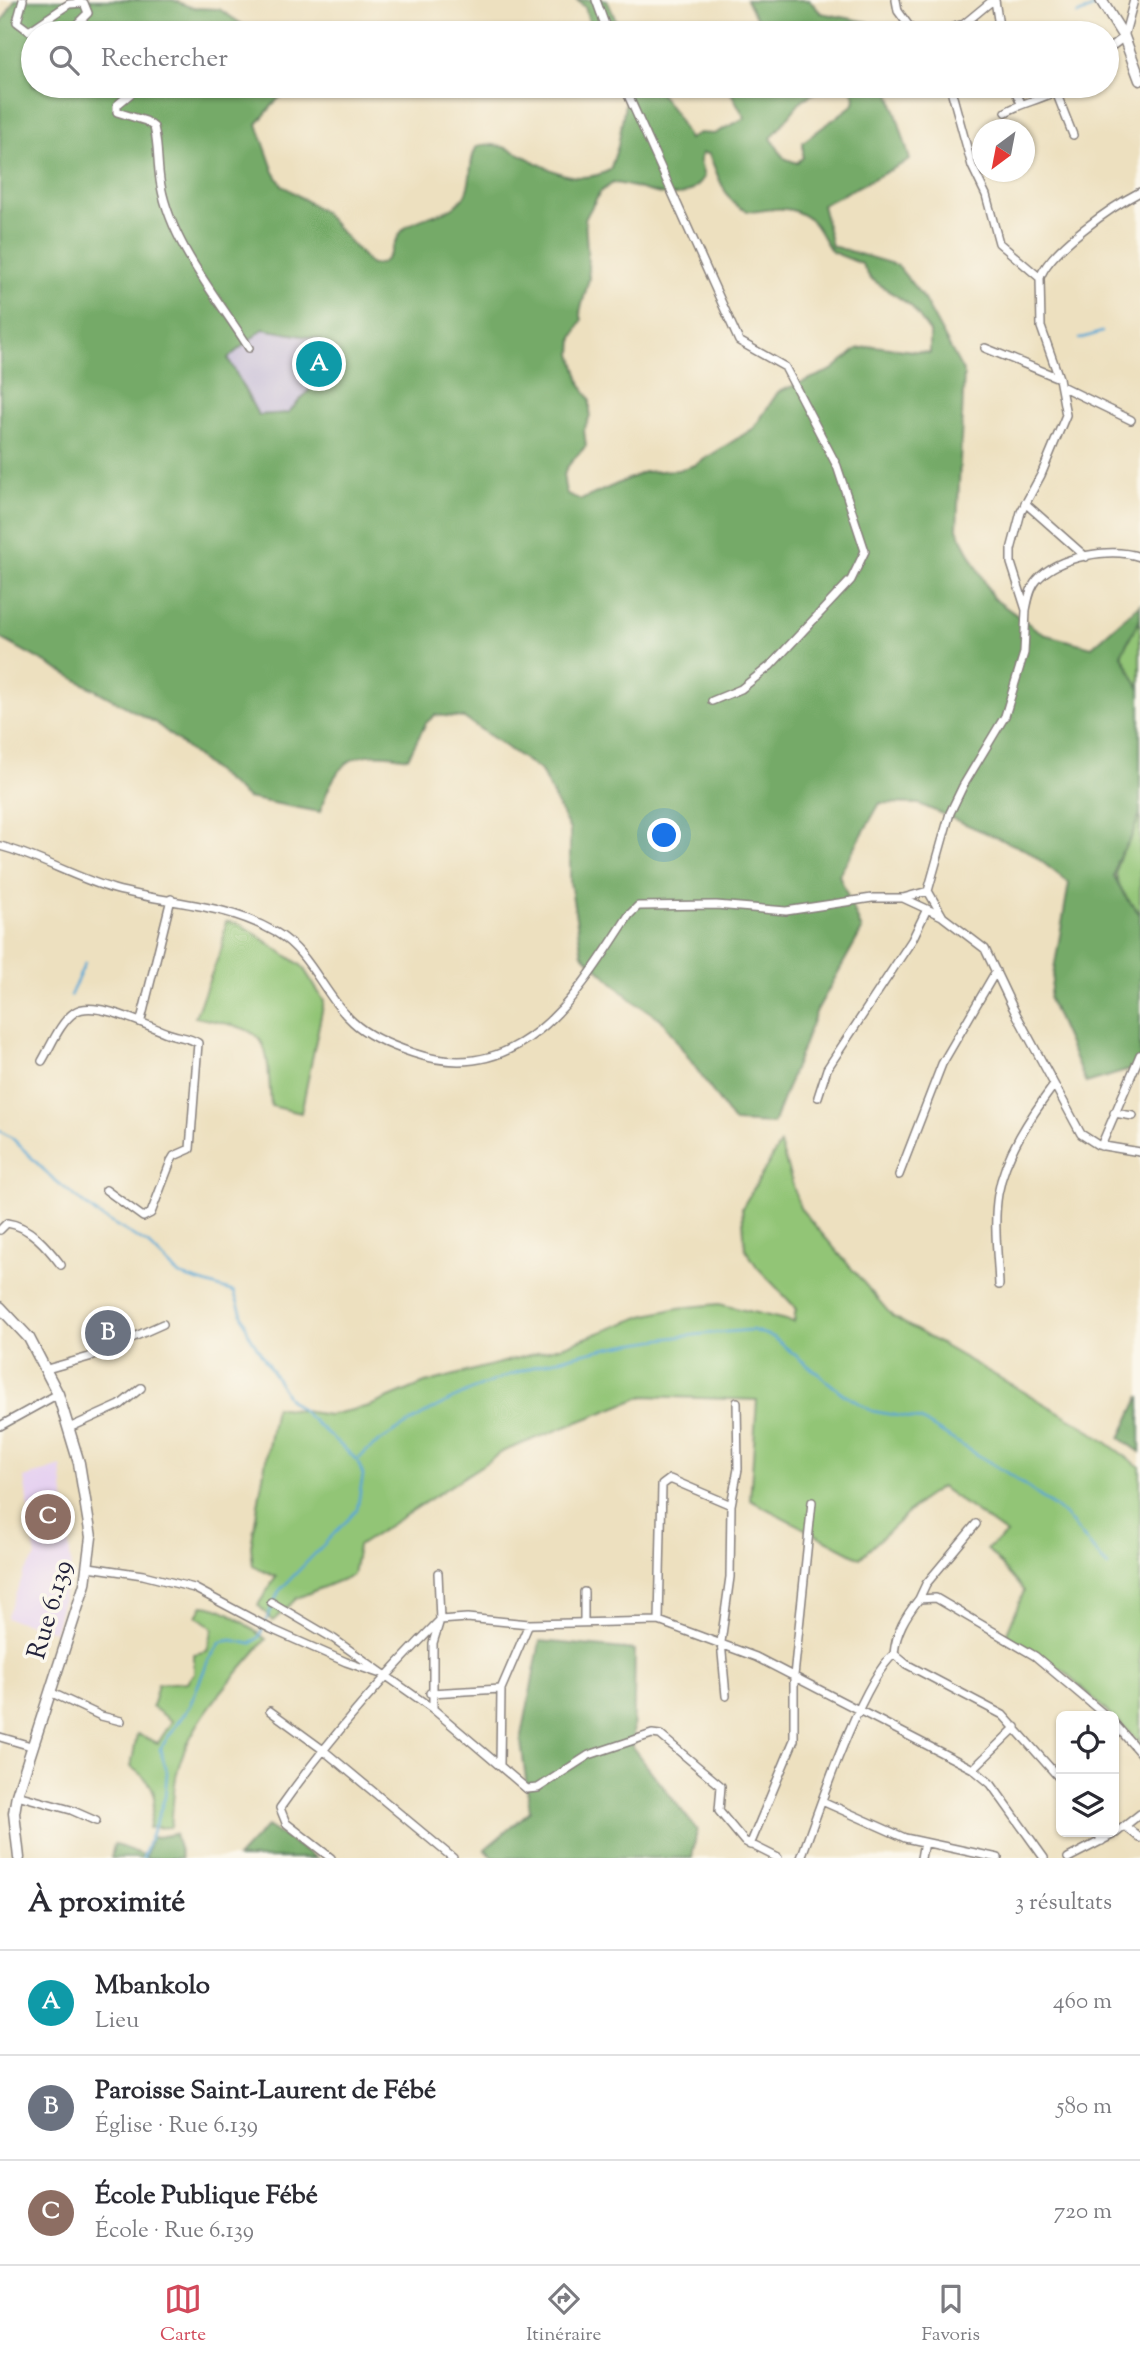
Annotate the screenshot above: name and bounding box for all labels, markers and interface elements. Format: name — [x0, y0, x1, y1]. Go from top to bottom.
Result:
search box — [21, 21, 1119, 98]
icon: search — [45, 41, 83, 79]
text: Rechercher — [101, 41, 228, 78]
north arrow — [972, 119, 1035, 182]
pin: A — [296, 338, 342, 390]
your location — [647, 818, 681, 852]
pin: B — [85, 1307, 131, 1359]
pin: C — [25, 1491, 71, 1543]
street label: Rue 6.139 — [19, 1556, 83, 1664]
map controls — [1056, 1711, 1119, 1837]
button: locate — [1056, 1711, 1119, 1774]
button: layers — [1056, 1774, 1119, 1837]
text: À proximité — [28, 1882, 185, 1925]
text: 3 résultats — [1015, 1887, 1112, 1920]
text: Mbankolo — [95, 1968, 210, 2005]
text: A — [42, 1986, 60, 2019]
text: 460 m — [1053, 1986, 1112, 2019]
text: Lieu — [95, 2005, 139, 2038]
text: Paroisse Saint-Laurent de Fébé — [95, 2073, 436, 2110]
text: B — [44, 2091, 58, 2124]
text: 580 m — [1057, 2091, 1112, 2124]
text: Église · Rue 6.139 — [95, 2110, 258, 2143]
text: École Publique Fébé — [95, 2178, 318, 2215]
text: C — [42, 2196, 60, 2229]
text: 720 m — [1054, 2196, 1112, 2229]
text: École · Rue 6.139 — [95, 2215, 254, 2248]
tab: Carte — [160, 2280, 206, 2349]
tab: Itinéraire — [526, 2280, 601, 2349]
tab: Favoris — [921, 2280, 980, 2349]

